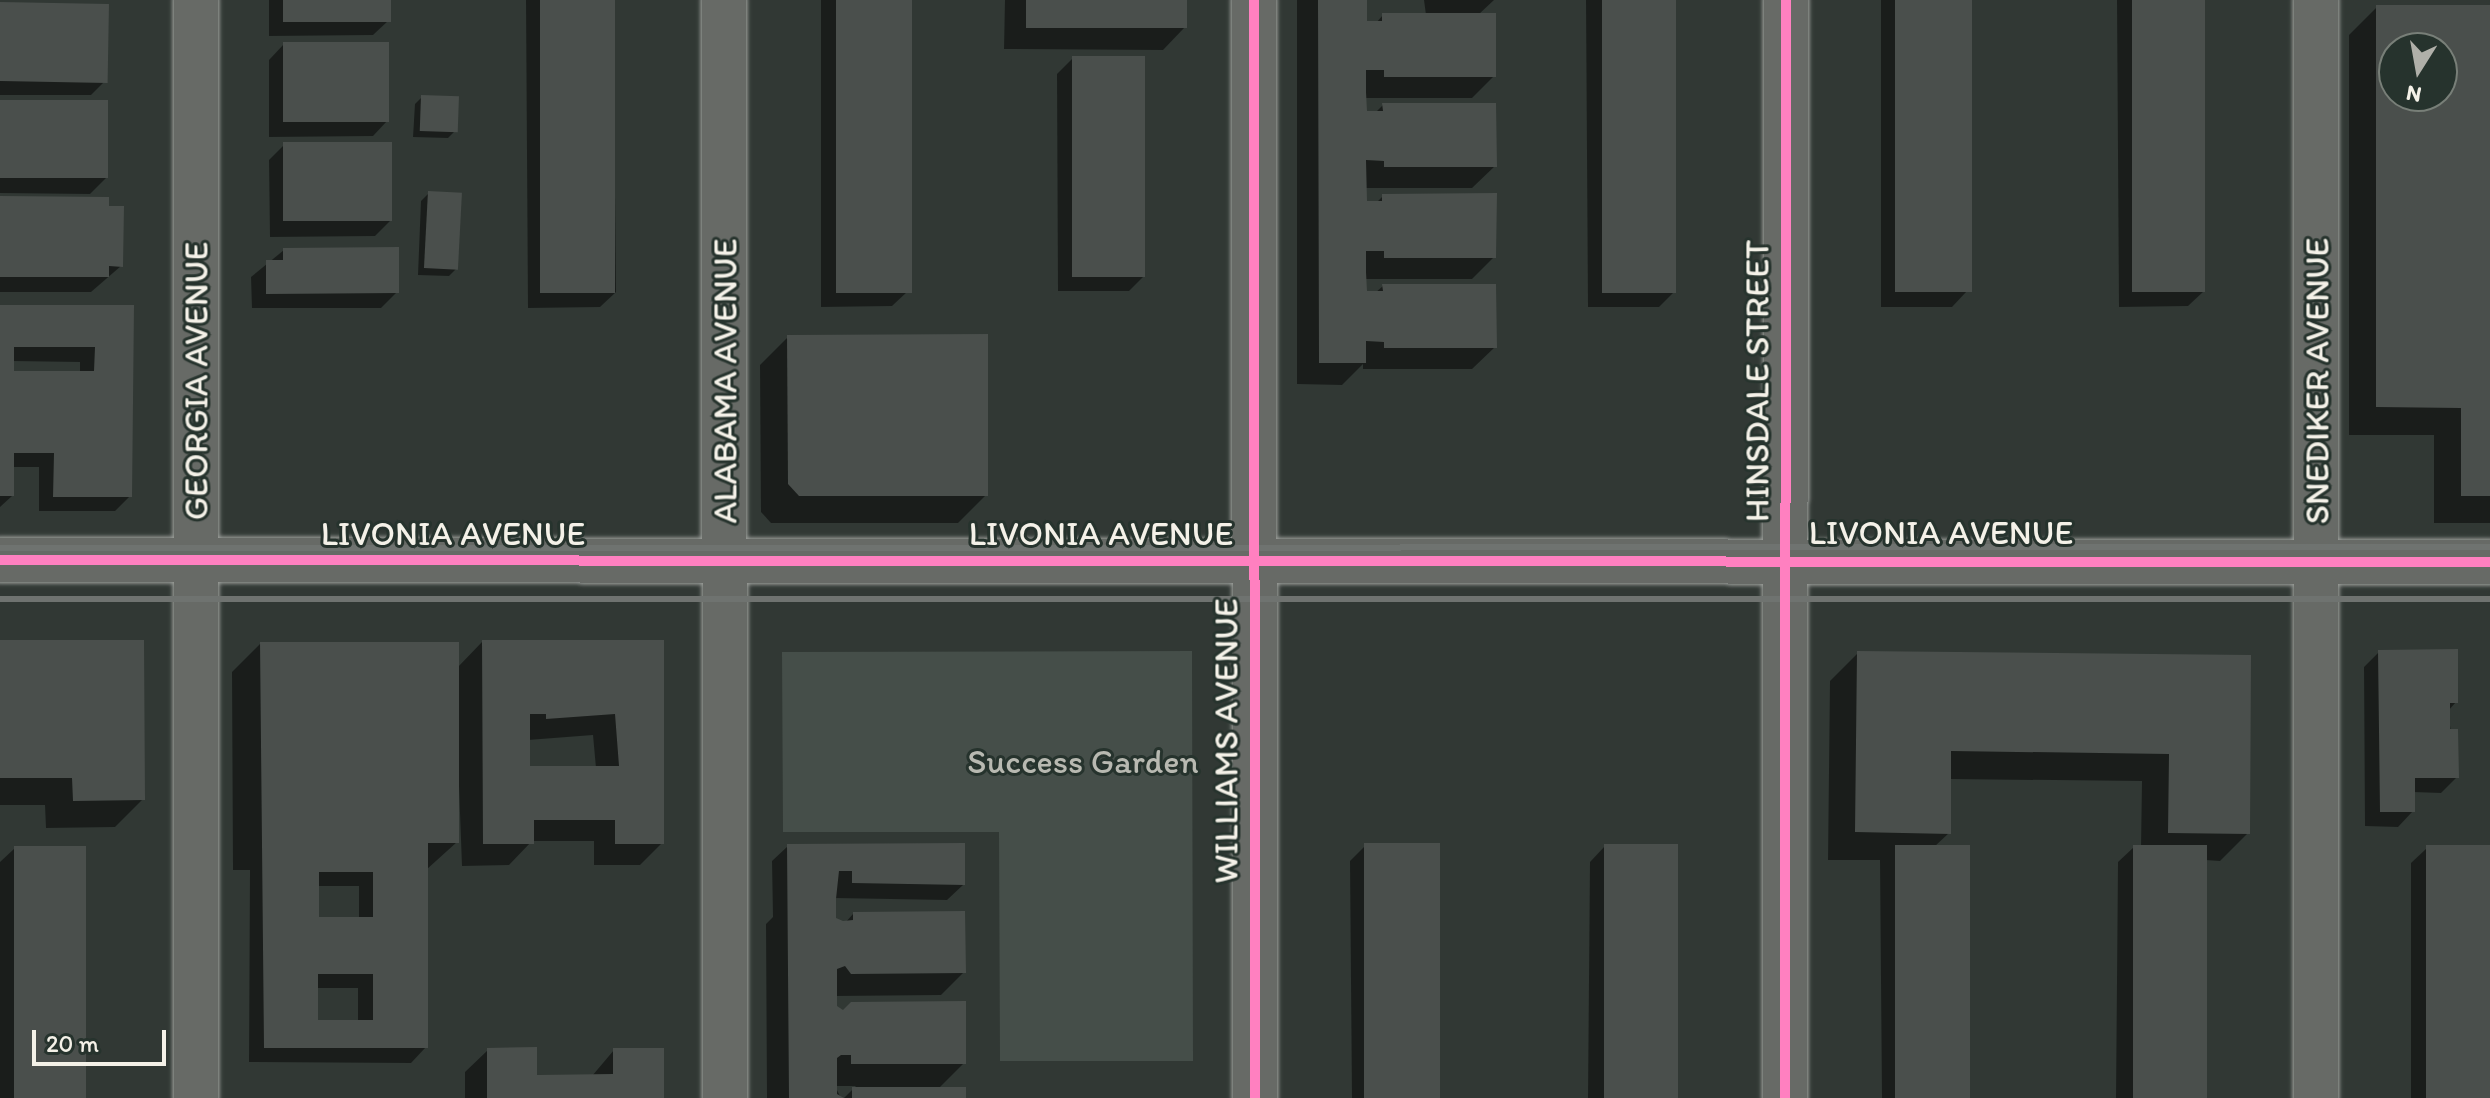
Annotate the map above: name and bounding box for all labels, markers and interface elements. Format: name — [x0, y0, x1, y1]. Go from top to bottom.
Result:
north arrow — [2378, 32, 2458, 112]
text: N — [2404, 79, 2424, 109]
street label: SNEDIKER AVENUE — [2297, 238, 2337, 524]
street label: ALABAMA AVENUE — [705, 239, 745, 523]
street label: HINSDALE STREET — [1737, 240, 1777, 522]
street label: GEORGIA AVENUE — [176, 242, 216, 520]
street label: LIVONIA AVENUE — [1809, 513, 2073, 553]
street label: LIVONIA AVENUE — [321, 514, 585, 554]
street label: LIVONIA AVENUE — [969, 514, 1233, 554]
street label: WILLIAMS AVENUE — [1206, 599, 1246, 883]
park label: Success Garden — [967, 742, 1199, 782]
scale bar — [36, 1014, 170, 1064]
text: 20 m — [46, 1029, 99, 1058]

